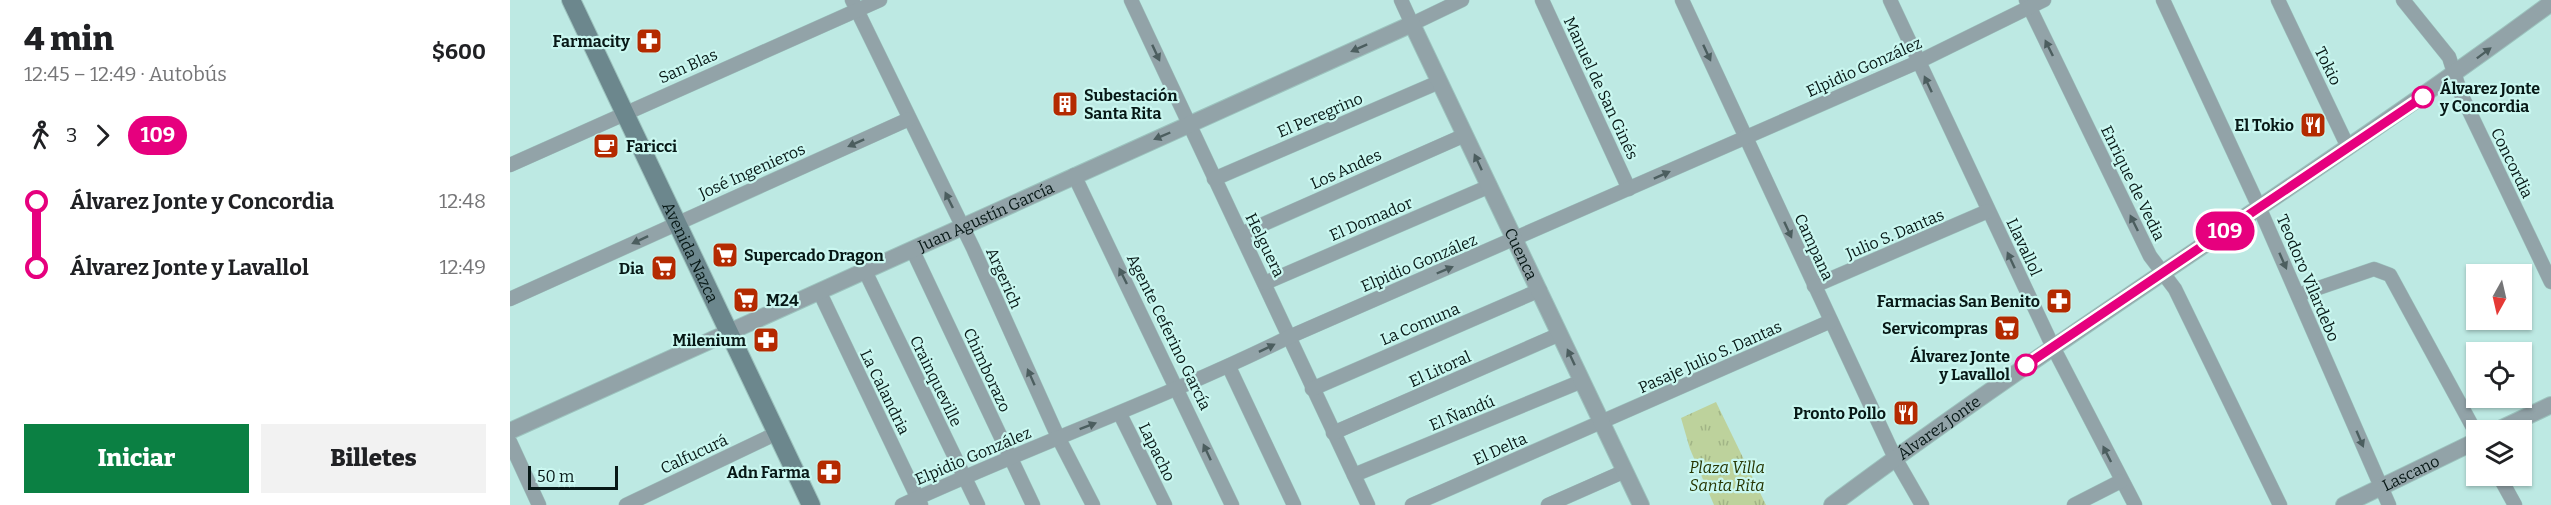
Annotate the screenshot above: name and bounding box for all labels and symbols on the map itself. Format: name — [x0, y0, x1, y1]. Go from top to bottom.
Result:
street label: Manuel de San Ginés — [1560, 14, 1642, 162]
pharmacy icon: Farmacity — [634, 26, 664, 56]
place label: Farmacity — [553, 32, 630, 51]
street label: Elpidio González — [1803, 33, 1925, 101]
one-way arrow — [2044, 39, 2054, 56]
one-way arrow — [1350, 43, 1367, 52]
street label: Tokio — [2311, 44, 2345, 88]
street label: San Blas — [656, 45, 720, 87]
one-way arrow — [1151, 45, 1160, 62]
one-way arrow — [1702, 45, 1711, 62]
one-way arrow — [2475, 47, 2491, 59]
one-way arrow — [1924, 75, 1933, 92]
place label: Álvarez Jonte y Concordia — [2439, 77, 2540, 116]
place label: Subestación Santa Rita — [1084, 86, 1178, 123]
marker: Álvarez Jonte y Concordia — [2412, 86, 2434, 108]
street label: El Peregrino — [1274, 88, 1366, 142]
building icon: Subestación Santa Rita — [1050, 89, 1080, 119]
restaurant icon: El Tokio — [2298, 110, 2328, 140]
place label: El Tokio — [2234, 116, 2294, 135]
street label: Enrique de Vedia — [2097, 122, 2169, 244]
street label: Concordia — [2487, 125, 2537, 201]
cafe icon: Faricci — [591, 131, 621, 161]
one-way arrow — [1153, 132, 1170, 141]
place label: Faricci — [626, 137, 677, 156]
one-way arrow — [847, 138, 865, 148]
street label: José Ingenieros — [695, 139, 808, 203]
street label: Los Andes — [1308, 145, 1384, 193]
one-way arrow — [1474, 154, 1483, 171]
one-way arrow — [1654, 170, 1671, 179]
street label: Juan Agustín García — [914, 177, 1057, 256]
one-way arrow — [944, 191, 954, 208]
street label: El Domador — [1327, 193, 1415, 245]
street label: Avenida Nazca — [659, 199, 723, 306]
street label: Julio S. Dantas — [1842, 205, 1947, 264]
street label: Helguera — [1241, 210, 1289, 280]
street label: Campana — [1790, 211, 1838, 283]
line badge: 109 — [2190, 212, 2260, 250]
street label: Teodoro Vilardebo — [2273, 212, 2343, 344]
street label: Llavallol — [2002, 215, 2046, 279]
one-way arrow — [2130, 215, 2139, 232]
one-way arrow — [1784, 222, 1793, 239]
street label: Cuenca — [1501, 225, 1542, 283]
street label: Elpidio González — [1358, 230, 1480, 296]
one-way arrow — [631, 235, 648, 244]
supermarket icon: Supercado Dragon — [710, 240, 740, 270]
street label: Argerich — [982, 245, 1026, 311]
place label: Supercado Dragon — [744, 246, 884, 265]
street label: Agente Ceferino García — [1123, 251, 1215, 413]
one-way arrow — [2007, 252, 2016, 269]
one-way arrow — [2278, 252, 2288, 270]
supermarket icon: Dia — [649, 253, 679, 283]
place label: Dia — [619, 259, 644, 278]
north arrow — [2466, 264, 2532, 330]
one-way arrow — [1436, 265, 1454, 274]
one-way arrow — [1119, 268, 1128, 285]
supermarket icon: M24 — [731, 285, 761, 315]
pharmacy icon: Farmacias San Benito — [2044, 286, 2074, 316]
place label: M24 — [766, 291, 799, 310]
place label: Farmacias San Benito — [1877, 292, 2040, 311]
street label: La Comuna — [1378, 299, 1462, 349]
supermarket icon: Servicompras — [1992, 313, 2022, 343]
street label: Pasaje Julio S. Dantas — [1635, 317, 1785, 397]
place label: Servicompras — [1882, 319, 1988, 338]
pharmacy icon: Milenium — [751, 325, 781, 355]
street label: Chimborazo — [959, 325, 1015, 415]
place label: Milenium — [672, 331, 747, 350]
street label: Crainqueville — [906, 332, 966, 430]
one-way arrow — [1258, 344, 1275, 353]
place label: Álvarez Jonte y Lavallol — [1910, 345, 2010, 384]
street label: La Calandria — [856, 346, 914, 438]
street label: El Litoral — [1406, 347, 1474, 391]
one-way arrow — [1566, 348, 1576, 366]
marker: Álvarez Jonte y Lavallol — [2015, 354, 2037, 376]
one-way arrow — [1026, 367, 1036, 385]
street label: El Ñandú — [1426, 390, 1497, 435]
street label: Álvarez Jonte — [1893, 391, 1984, 463]
restaurant icon: Pronto Pollo — [1891, 398, 1921, 428]
place label: Pronto Pollo — [1793, 404, 1886, 423]
street label: Lapacho — [1135, 420, 1179, 484]
one-way arrow — [1079, 421, 1097, 431]
street label: Elpidio González — [912, 423, 1034, 489]
street label: El Delta — [1470, 429, 1530, 469]
street label: Calfucurá — [657, 430, 731, 478]
one-way arrow — [2355, 431, 2365, 449]
one-way arrow — [1203, 443, 1212, 460]
one-way arrow — [2103, 445, 2112, 462]
street label: Lascano — [2379, 451, 2442, 495]
pharmacy icon: Adn Farma — [814, 457, 844, 487]
park label: Plaza Villa Santa Rita — [1689, 458, 1765, 495]
scale bar — [528, 463, 618, 490]
place label: Adn Farma — [727, 463, 810, 482]

